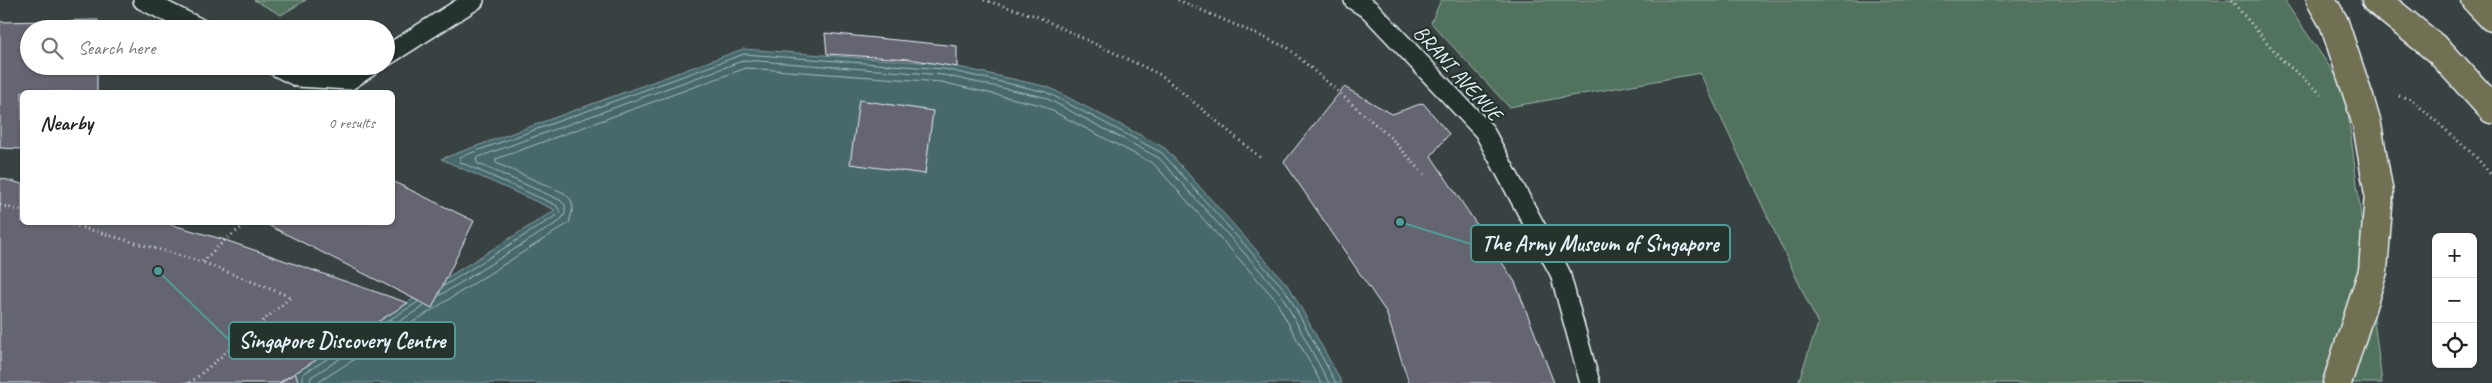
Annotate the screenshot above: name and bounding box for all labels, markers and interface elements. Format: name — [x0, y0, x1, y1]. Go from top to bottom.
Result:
search box — [20, 20, 395, 75]
street label: BRANI AVENUE — [1408, 20, 1510, 128]
icon: search — [38, 34, 66, 62]
text: Search here — [78, 36, 155, 60]
text: Nearby — [40, 110, 93, 136]
text: 0 results — [328, 113, 375, 133]
callout: The Army Museum of Singapore — [1471, 225, 1730, 262]
text: The Army Museum of Singapore — [1481, 230, 1720, 258]
map controls — [2432, 233, 2477, 368]
button: + — [2432, 233, 2477, 278]
button: − — [2432, 278, 2477, 323]
callout: Singapore Discovery Centre — [229, 322, 455, 359]
button: locate — [2432, 323, 2477, 368]
text: Singapore Discovery Centre — [239, 327, 447, 355]

